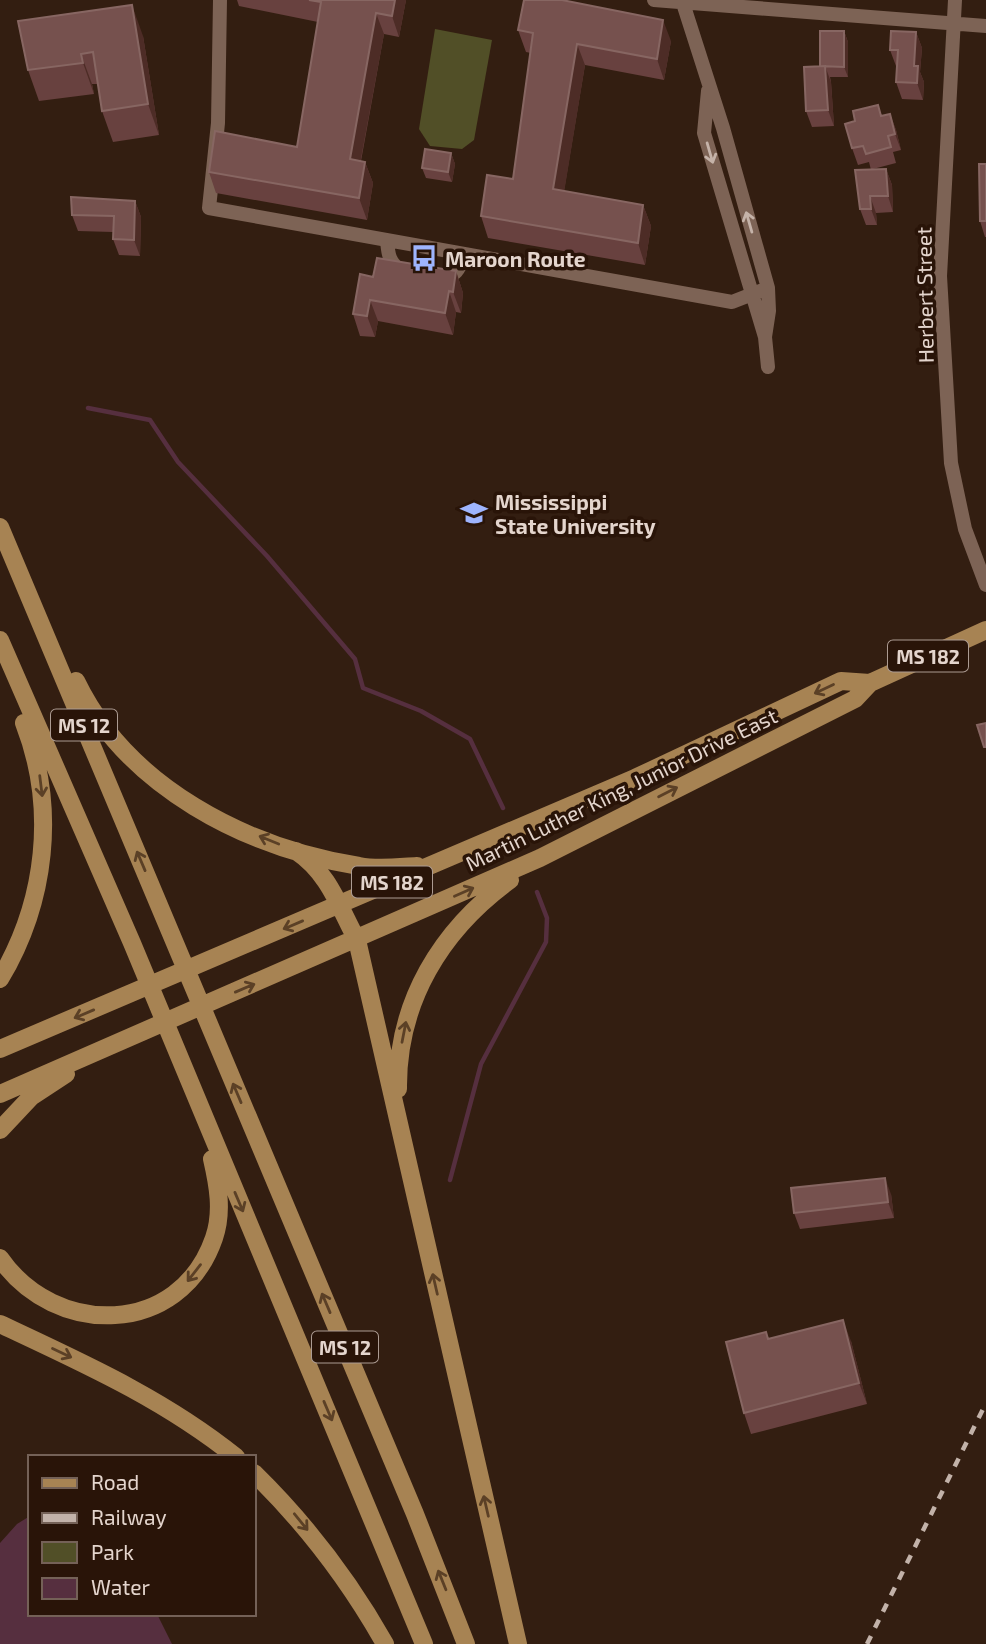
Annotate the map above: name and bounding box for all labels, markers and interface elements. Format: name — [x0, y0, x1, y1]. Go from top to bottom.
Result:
one-way arrow — [704, 141, 717, 164]
one-way arrow — [742, 211, 755, 233]
street label: Herbert Street — [910, 227, 938, 363]
bus stop icon: Maroon Route — [409, 243, 439, 273]
place label: Maroon Route — [445, 246, 586, 271]
place label: Mississippi State University — [495, 489, 656, 539]
school or university icon: Mississippi State University — [459, 498, 489, 528]
road number: MS 182 — [888, 640, 968, 671]
one-way arrow — [814, 683, 835, 696]
street label: Martin Luther King, Junior Drive East — [461, 702, 781, 876]
road number: MS 12 — [51, 710, 117, 740]
one-way arrow — [35, 774, 48, 796]
one-way arrow — [657, 785, 678, 799]
one-way arrow — [258, 833, 280, 846]
one-way arrow — [134, 851, 147, 872]
road number: MS 182 — [352, 866, 432, 898]
one-way arrow — [453, 885, 474, 898]
one-way arrow — [283, 920, 304, 933]
one-way arrow — [234, 981, 256, 994]
one-way arrow — [73, 1008, 95, 1021]
one-way arrow — [398, 1021, 412, 1044]
one-way arrow — [230, 1083, 243, 1104]
one-way arrow — [233, 1191, 246, 1212]
one-way arrow — [187, 1263, 202, 1281]
one-way arrow — [428, 1273, 441, 1296]
one-way arrow — [318, 1292, 331, 1314]
road number: MS 12 — [312, 1331, 378, 1362]
one-way arrow — [51, 1347, 72, 1360]
one-way arrow — [322, 1400, 335, 1422]
legend — [28, 1455, 256, 1616]
text: Road — [91, 1469, 139, 1494]
one-way arrow — [479, 1495, 493, 1518]
text: Railway — [91, 1504, 167, 1529]
one-way arrow — [293, 1512, 309, 1530]
text: Park — [91, 1539, 134, 1564]
one-way arrow — [434, 1570, 447, 1592]
text: Water — [91, 1574, 150, 1599]

